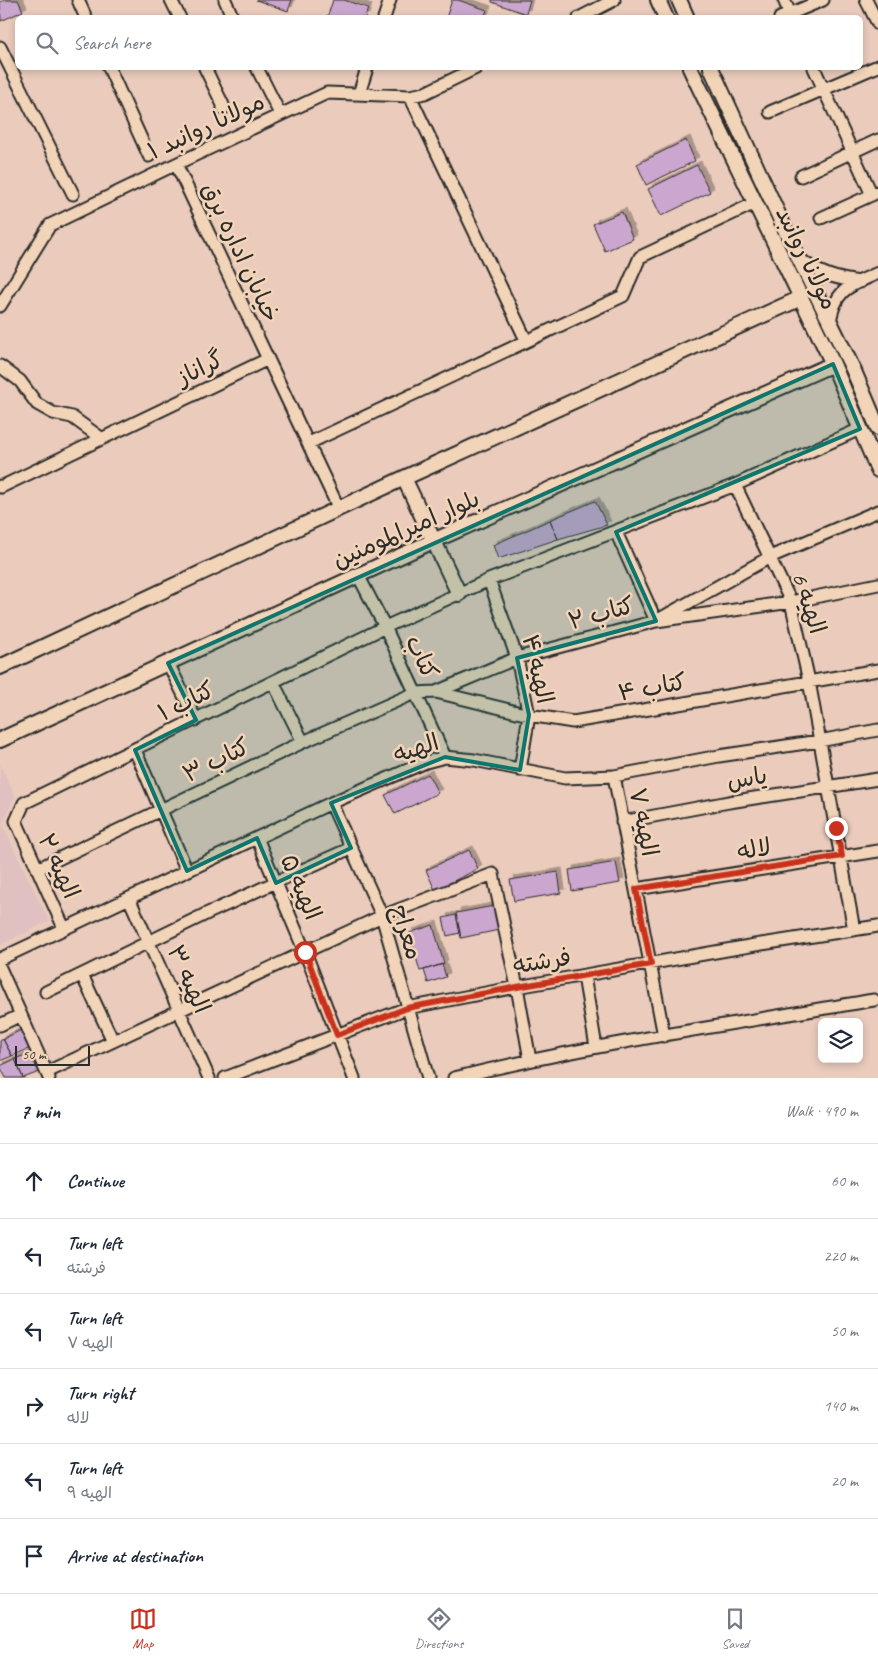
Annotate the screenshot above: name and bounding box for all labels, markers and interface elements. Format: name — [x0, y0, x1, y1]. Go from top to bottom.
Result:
search box — [15, 15, 863, 70]
icon: search — [33, 29, 61, 57]
text: Search here — [73, 31, 150, 55]
street label: مولانا روانبد ۱ — [143, 86, 270, 167]
street label: خیابان اداره برق — [196, 177, 286, 327]
street label: مولانا روانبد — [768, 201, 845, 315]
street label: گراناز — [170, 344, 228, 393]
street label: بلوار امیرالمومنین — [328, 483, 484, 575]
street label: الهیه 6 — [785, 568, 833, 638]
street label: کتاب ۲ — [565, 590, 637, 636]
street label: کتاب — [399, 630, 445, 684]
street label: الهیه ۴ — [515, 631, 561, 707]
street label: کتاب ۴ — [615, 666, 689, 708]
street label: کتاب ۱ — [153, 674, 219, 728]
street label: الهیه — [389, 727, 443, 769]
street label: کتاب ۳ — [178, 731, 254, 789]
street label: یاس — [725, 760, 769, 796]
street label: الهیه ۷ — [623, 785, 665, 859]
route end — [825, 817, 848, 840]
street label: الهیه ۲ — [31, 829, 87, 903]
street label: لاله — [735, 832, 773, 866]
street label: الهیه ۵ — [274, 849, 328, 925]
street label: معراج — [383, 901, 430, 964]
street label: الهیه ۳ — [161, 940, 217, 1018]
route start — [294, 941, 317, 964]
street label: فرشته — [511, 942, 573, 980]
map controls — [818, 1018, 863, 1063]
button: layers — [818, 1018, 863, 1063]
scale bar — [15, 1043, 90, 1066]
text: 50 m — [22, 1046, 46, 1063]
text: 7 min — [20, 1098, 60, 1124]
text: Walk · 490 m — [786, 1101, 858, 1121]
icon: ahead — [20, 1167, 48, 1195]
text: Continue — [67, 1169, 124, 1193]
text: 60 m — [831, 1171, 858, 1191]
text: Turn left — [67, 1231, 122, 1255]
icon: left — [20, 1242, 48, 1270]
text: 220 m — [824, 1246, 858, 1266]
text: فرشته — [67, 1258, 106, 1278]
text: Turn left — [67, 1306, 122, 1330]
icon: left — [20, 1317, 48, 1345]
text: 50 m — [831, 1321, 858, 1341]
text: الهیه ۷ — [67, 1333, 113, 1353]
text: Turn right — [67, 1381, 134, 1405]
icon: right — [20, 1392, 48, 1420]
text: 140 m — [824, 1396, 858, 1416]
text: لاله — [67, 1408, 89, 1428]
text: Turn left — [67, 1456, 122, 1480]
icon: left — [20, 1467, 48, 1495]
text: 20 m — [831, 1471, 858, 1491]
text: الهیه ۹ — [67, 1483, 112, 1503]
icon: arrive — [20, 1542, 48, 1570]
text: Arrive at destination — [67, 1544, 203, 1568]
tab: Map — [129, 1605, 157, 1652]
tab: Directions — [415, 1605, 463, 1652]
tab: Saved — [721, 1605, 749, 1652]

